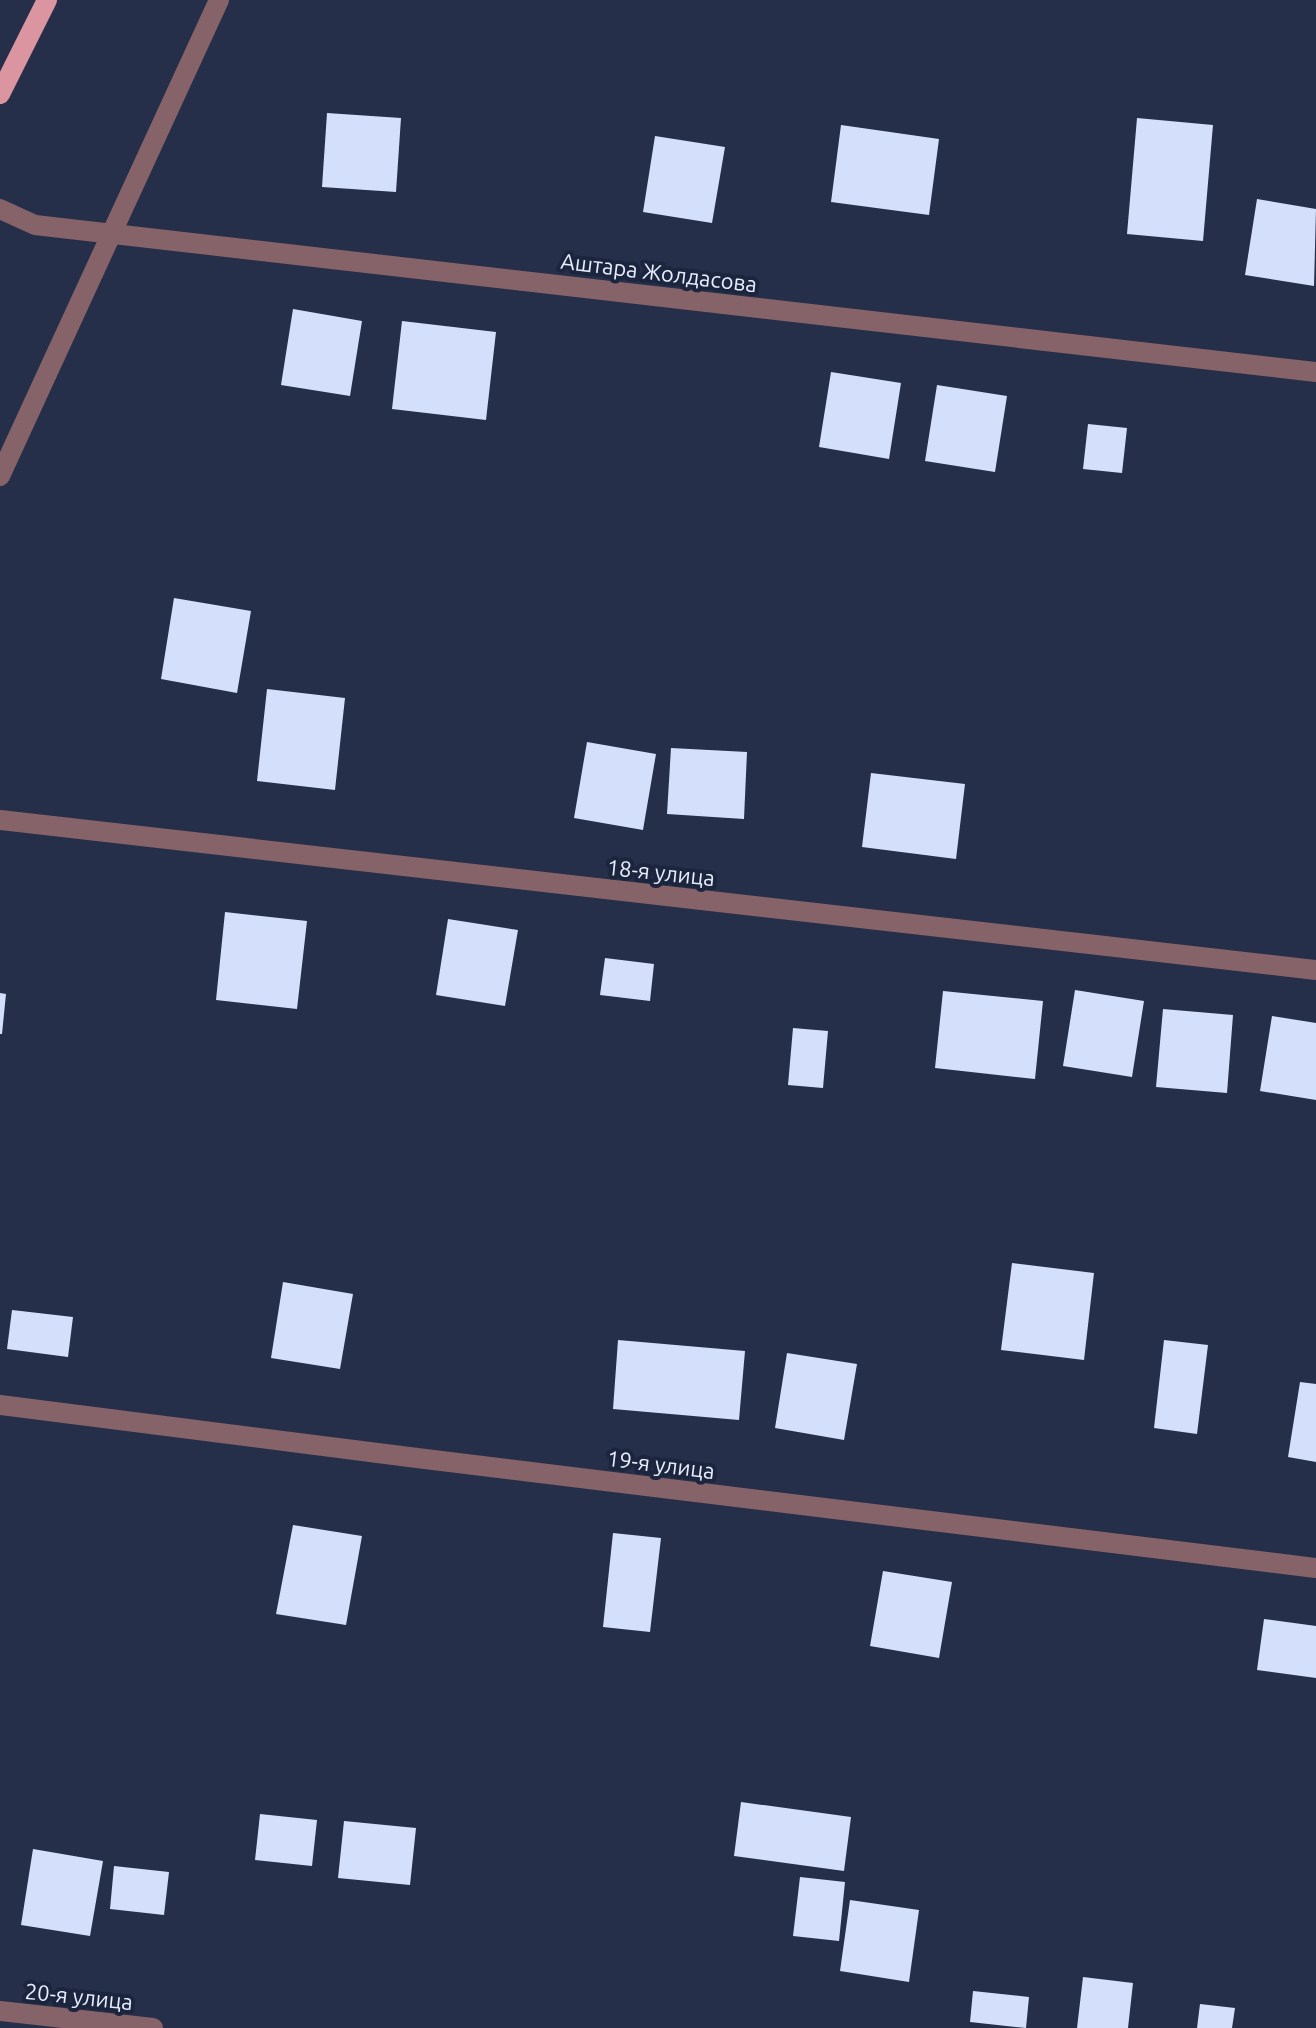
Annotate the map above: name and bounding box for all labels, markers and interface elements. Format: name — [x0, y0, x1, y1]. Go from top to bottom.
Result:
street label: Аштара Жолдасова — [559, 248, 759, 296]
street label: 18-я улица — [606, 854, 716, 890]
street label: 19-я улица — [606, 1445, 716, 1483]
street label: 20-я улица — [24, 1978, 134, 2014]

